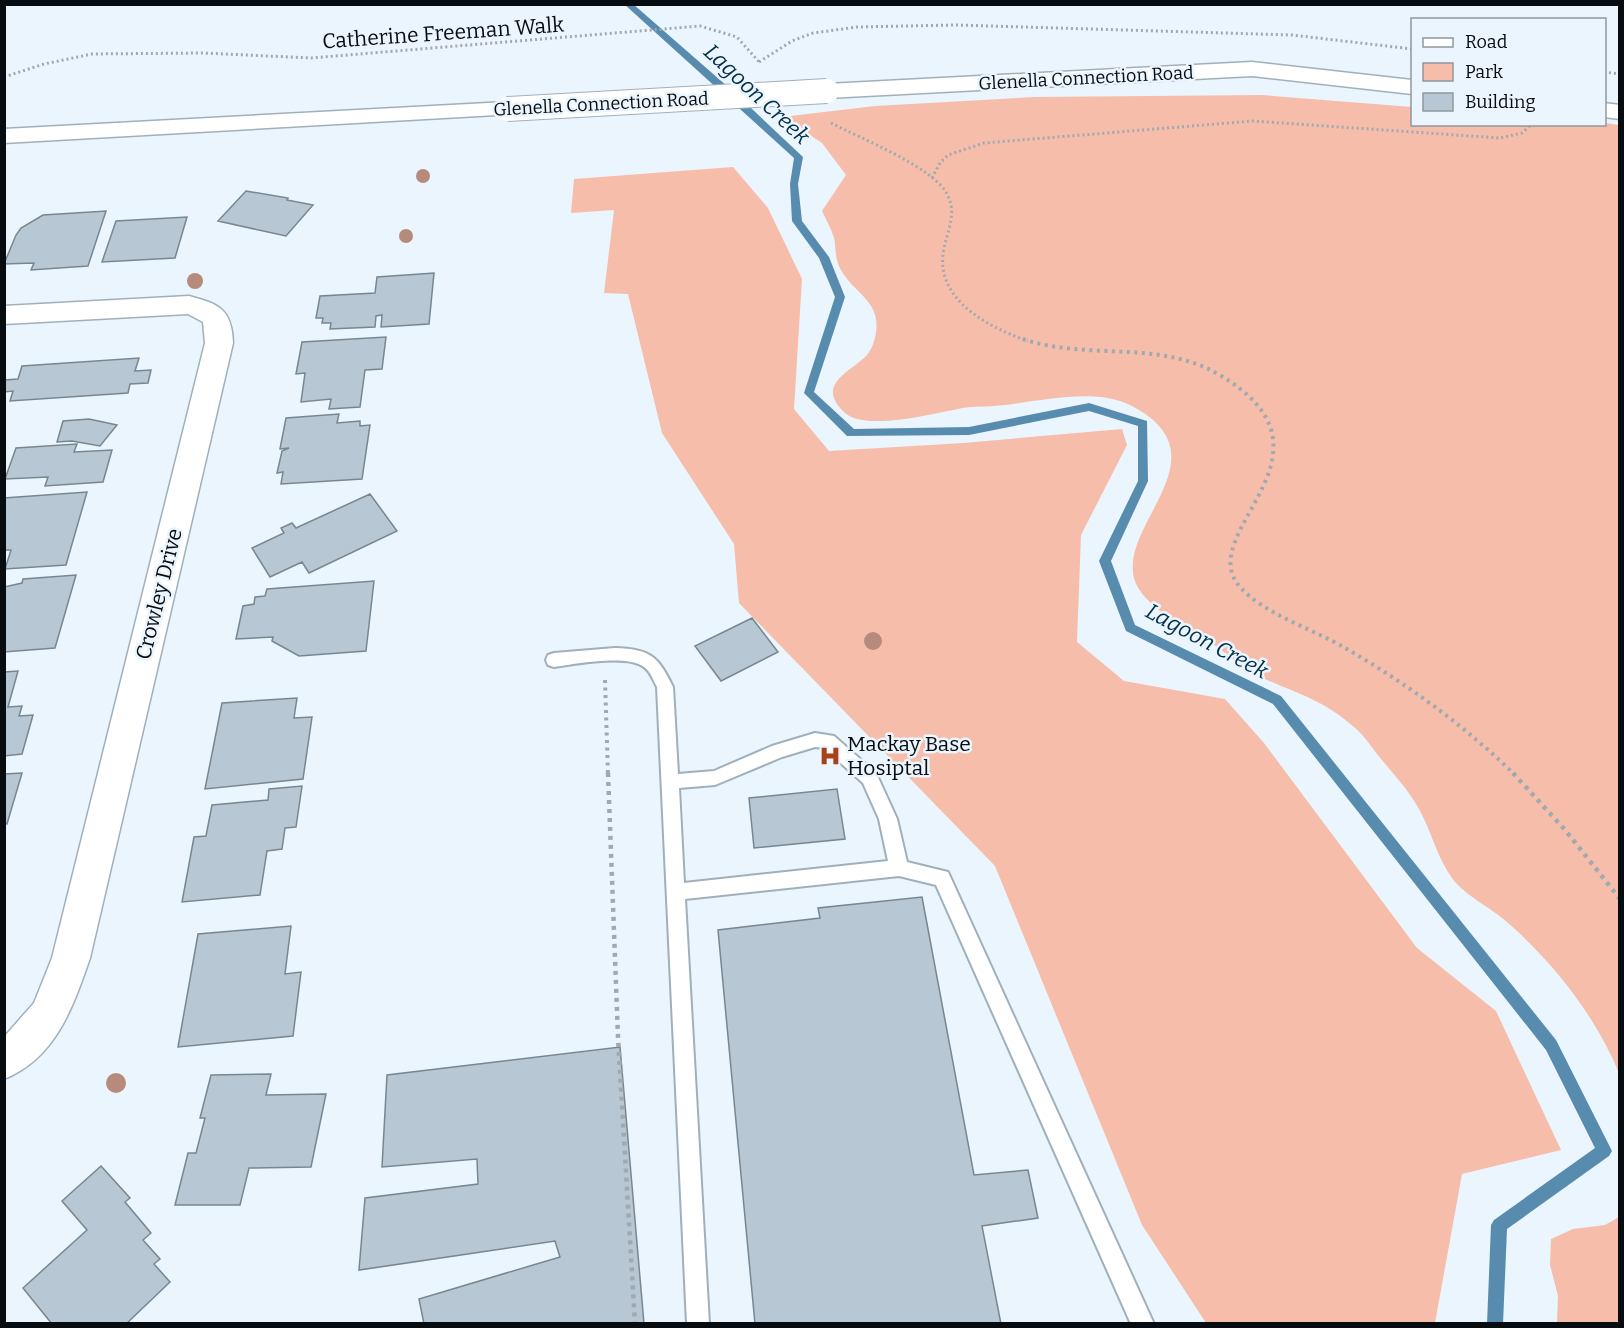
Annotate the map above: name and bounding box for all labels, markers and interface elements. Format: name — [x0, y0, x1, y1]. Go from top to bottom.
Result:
street label: Catherine Freeman Walk — [321, 12, 565, 54]
legend — [1411, 18, 1606, 126]
text: Road — [1465, 31, 1508, 53]
water label: Lagoon Creek — [698, 38, 816, 151]
street label: Glenella Connection Road — [978, 61, 1195, 95]
text: Park — [1465, 61, 1504, 83]
street label: Glenella Connection Road — [493, 87, 710, 121]
text: Building — [1465, 91, 1536, 113]
street label: Crowley Drive — [130, 526, 188, 662]
water label: Lagoon Creek — [1141, 597, 1274, 685]
place label: Mackay Base Hosiptal — [847, 731, 971, 781]
hospital icon: Mackay Base Hosiptal — [818, 744, 842, 768]

